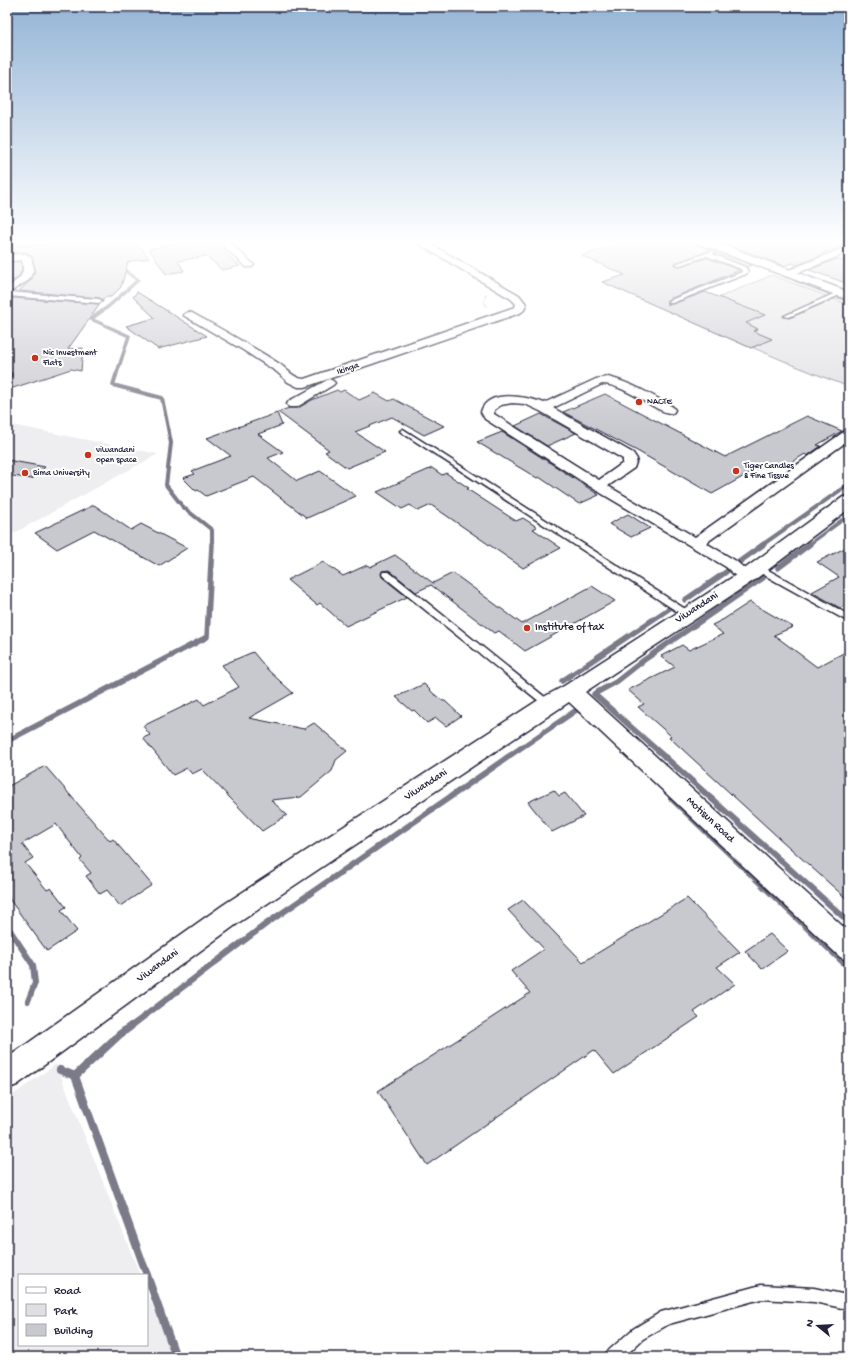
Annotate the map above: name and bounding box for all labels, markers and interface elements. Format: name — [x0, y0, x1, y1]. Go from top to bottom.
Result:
place label: Nic Investment Flats — [42, 348, 98, 369]
marker: Nic Investment Flats — [30, 353, 40, 363]
street label: Ikinga — [336, 360, 361, 378]
marker: NACTE — [634, 397, 644, 407]
place label: NACTE — [647, 397, 673, 408]
place label: viwandani open space — [96, 445, 137, 466]
marker: viwandani open space — [83, 450, 93, 460]
place label: Tiger Candles & Fine Tissue — [743, 461, 795, 482]
marker: Tiger Candles & Fine Tissue — [731, 466, 741, 476]
marker: Bima University — [20, 468, 30, 478]
place label: Bima University — [32, 468, 90, 479]
street label: Viwandani — [673, 590, 721, 627]
place label: Institute of tax — [535, 621, 604, 634]
marker: Institute of tax — [522, 623, 532, 633]
street label: Viwandani — [402, 767, 450, 804]
street label: Motisun Road — [683, 795, 738, 846]
street label: Viwandani — [134, 947, 181, 986]
legend — [18, 1274, 148, 1346]
text: Road — [54, 1285, 81, 1299]
text: Park — [53, 1305, 79, 1319]
north arrow — [798, 1306, 838, 1346]
text: N — [804, 1318, 817, 1329]
text: Building — [53, 1325, 93, 1339]

